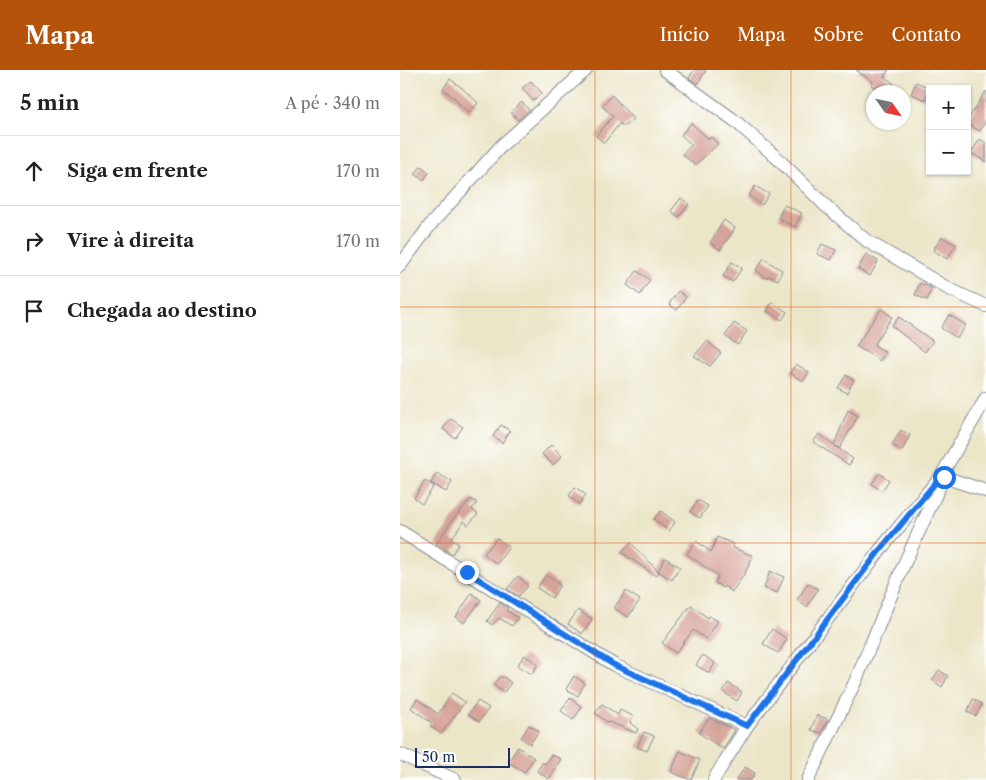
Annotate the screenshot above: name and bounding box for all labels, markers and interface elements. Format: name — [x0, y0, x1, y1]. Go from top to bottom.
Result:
text: Mapa — [25, 21, 94, 50]
text: Início — [660, 24, 709, 46]
text: Mapa — [737, 24, 785, 46]
text: Sobre — [813, 24, 864, 46]
text: Contato — [892, 24, 961, 46]
north arrow — [866, 85, 911, 130]
map controls — [926, 85, 971, 175]
button: + — [926, 85, 971, 130]
text: 5 min — [20, 90, 80, 115]
text: A pé · 340 m — [285, 93, 380, 113]
button: − — [926, 130, 971, 175]
icon: ahead — [20, 157, 48, 185]
text: Siga em frente — [67, 159, 208, 182]
text: 170 m — [336, 161, 380, 181]
icon: right — [20, 227, 48, 255]
text: Vire à direita — [67, 229, 194, 252]
text: 170 m — [336, 231, 380, 251]
icon: arrive — [20, 297, 48, 325]
text: Chegada ao destino — [67, 299, 257, 322]
route start — [933, 466, 956, 489]
route end — [456, 561, 479, 584]
scale bar — [415, 745, 510, 768]
text: 50 m — [422, 748, 455, 766]

